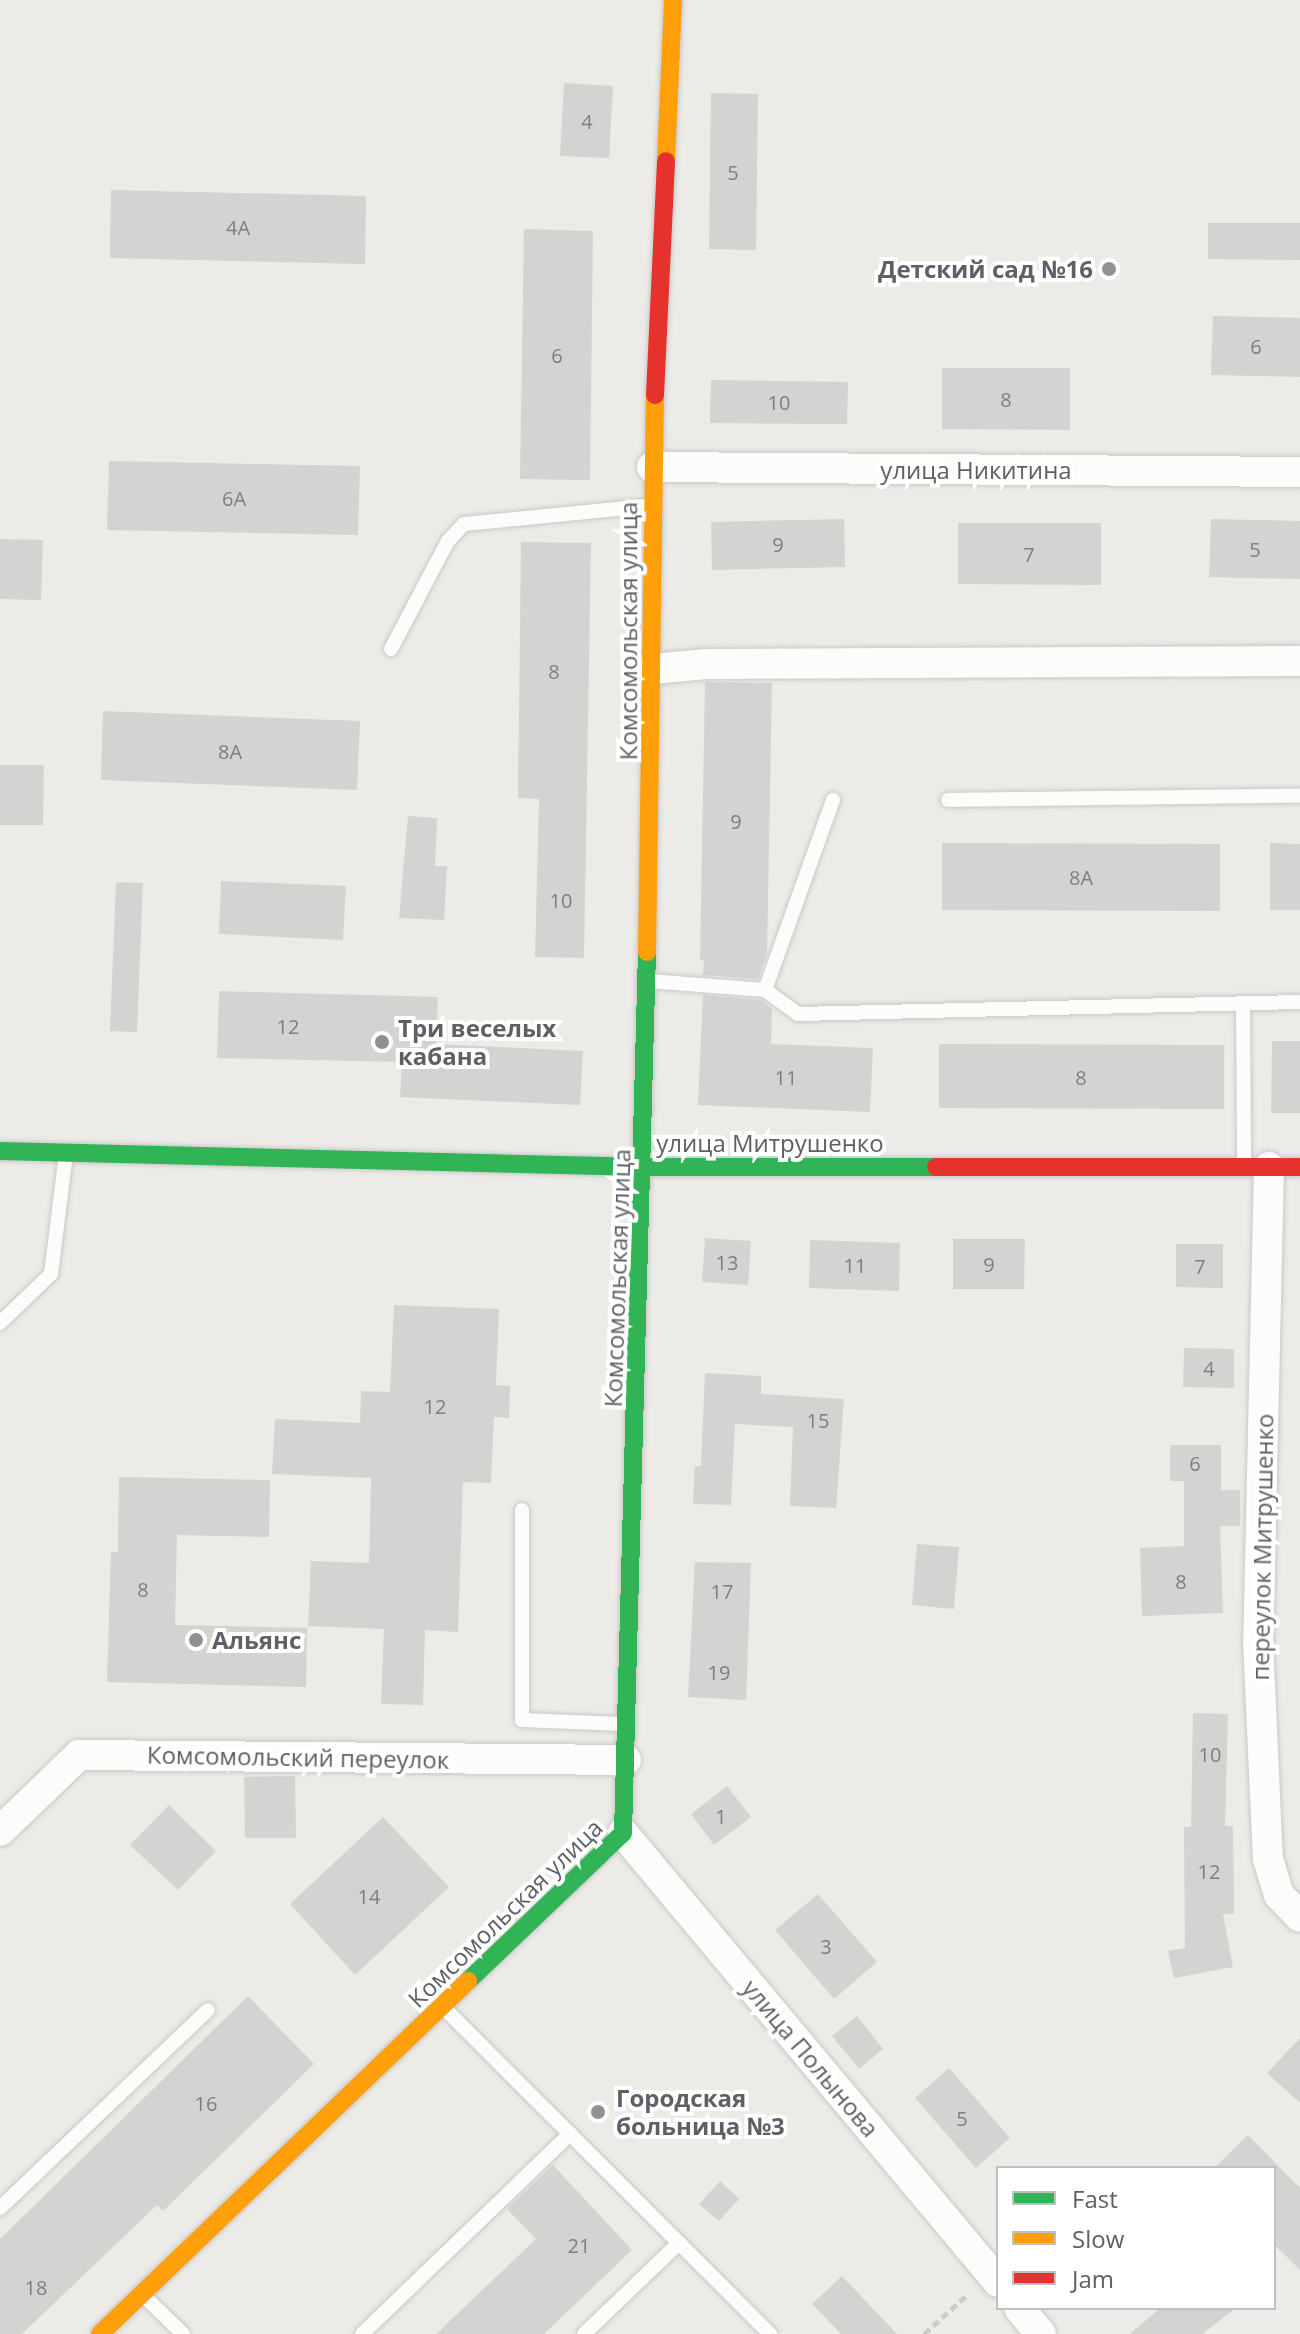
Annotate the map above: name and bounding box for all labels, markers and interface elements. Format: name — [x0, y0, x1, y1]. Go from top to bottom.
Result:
house number: 4 — [581, 109, 593, 133]
house number: 5 — [727, 160, 739, 184]
house number: 4А — [226, 215, 250, 239]
place label: Детский сад №16 — [878, 255, 1093, 283]
marker: Детский сад №16 — [1100, 260, 1118, 278]
house number: 6 — [1250, 334, 1262, 358]
house number: 6 — [551, 343, 563, 367]
house number: 8 — [1000, 387, 1012, 411]
house number: 10 — [768, 390, 790, 414]
street label: улица Никитина — [880, 456, 1072, 484]
house number: 6А — [222, 486, 246, 510]
street label: Комсомольская улица — [614, 502, 642, 760]
house number: 9 — [772, 532, 784, 556]
house number: 5 — [1249, 537, 1261, 561]
house number: 7 — [1023, 542, 1035, 566]
house number: 8 — [548, 659, 560, 683]
house number: 8А — [218, 739, 242, 763]
house number: 9 — [730, 809, 742, 833]
house number: 8А — [1069, 865, 1093, 889]
house number: 10 — [550, 888, 572, 912]
house number: 12 — [277, 1014, 299, 1038]
place label: Три веселых кабана — [398, 1014, 556, 1070]
marker: Три веселых кабана — [373, 1033, 391, 1051]
house number: 11 — [775, 1065, 797, 1089]
house number: 8 — [1075, 1065, 1087, 1089]
street label: улица Митрушенко — [656, 1129, 884, 1157]
street label: Комсомольская улица — [598, 1148, 636, 1408]
house number: 13 — [716, 1250, 738, 1274]
house number: 9 — [983, 1252, 995, 1276]
house number: 11 — [844, 1253, 866, 1277]
house number: 7 — [1194, 1254, 1206, 1278]
house number: 4 — [1203, 1356, 1215, 1380]
house number: 12 — [424, 1394, 446, 1418]
house number: 15 — [807, 1408, 829, 1432]
street label: переулок Митрушенко — [1245, 1413, 1279, 1681]
house number: 6 — [1189, 1451, 1201, 1475]
house number: 8 — [1175, 1569, 1187, 1593]
house number: 8 — [137, 1577, 149, 1601]
house number: 17 — [711, 1579, 733, 1603]
place label: Альянс — [212, 1626, 301, 1654]
marker: Альянс — [187, 1631, 205, 1649]
house number: 19 — [708, 1660, 730, 1684]
street label: Комсомольский переулок — [147, 1740, 449, 1774]
house number: 10 — [1199, 1742, 1221, 1766]
house number: 1 — [715, 1804, 727, 1828]
street label: Комсомольская улица — [402, 1813, 608, 2013]
house number: 12 — [1198, 1859, 1220, 1883]
house number: 14 — [358, 1884, 380, 1908]
house number: 3 — [820, 1934, 832, 1958]
street label: улица Полынова — [737, 1974, 885, 2142]
place label: Городская больница №3 — [616, 2084, 785, 2140]
house number: 16 — [195, 2091, 217, 2115]
marker: Городская больница №3 — [587, 2101, 609, 2123]
house number: 5 — [956, 2106, 968, 2130]
legend — [996, 2166, 1276, 2310]
text: Fast — [1072, 2182, 1118, 2215]
text: Slow — [1072, 2222, 1124, 2255]
house number: 21 — [568, 2233, 590, 2257]
text: Jam — [1072, 2262, 1114, 2295]
house number: 18 — [25, 2275, 47, 2299]

